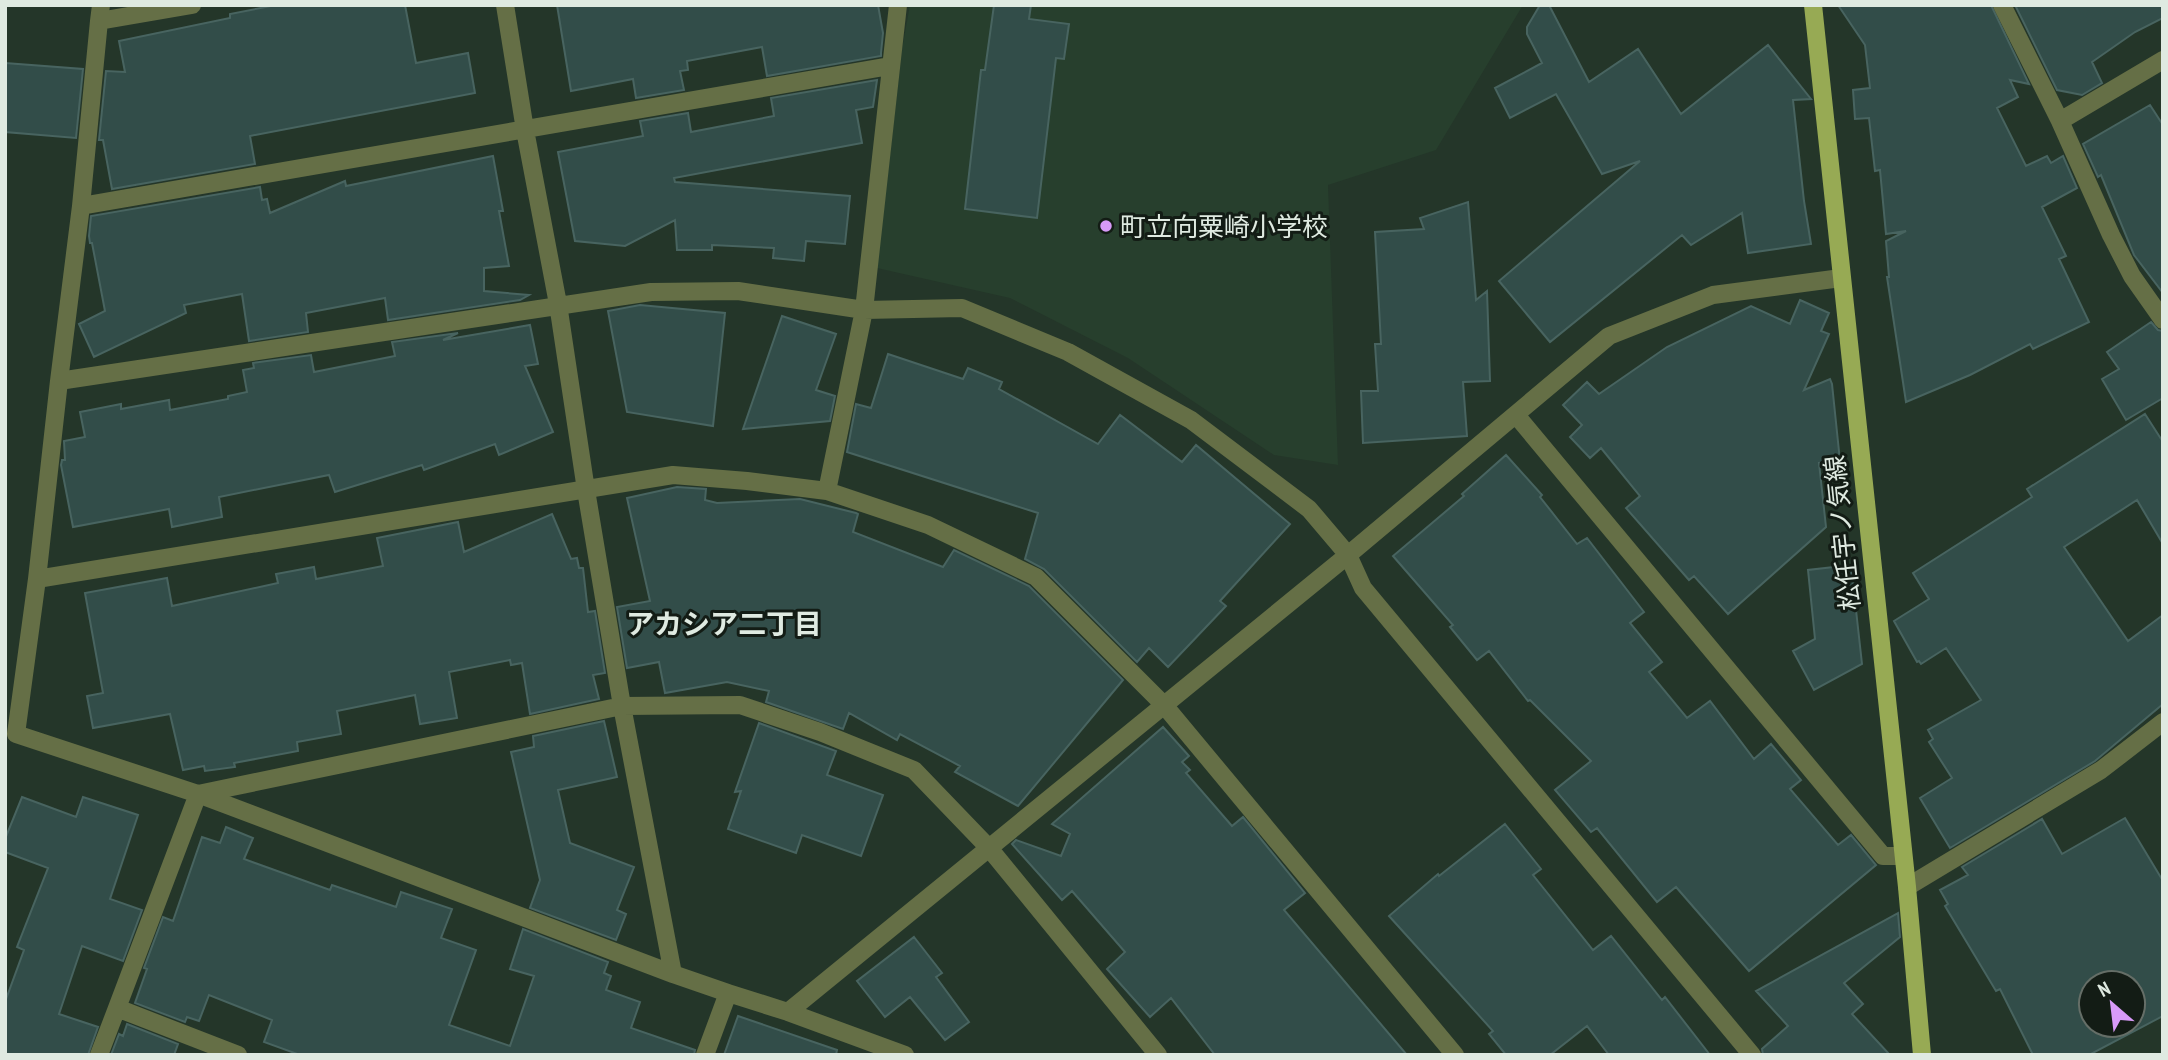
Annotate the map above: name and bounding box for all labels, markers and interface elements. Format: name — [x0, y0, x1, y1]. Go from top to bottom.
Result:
place label: 町立向粟崎小学校 — [1120, 210, 1328, 243]
marker: 町立向粟崎小学校 — [1098, 218, 1114, 234]
street label: 松任宇ノ気線 — [1817, 454, 1867, 612]
district label: アカシア二丁目 — [626, 605, 822, 642]
north arrow — [2077, 969, 2147, 1039]
text: N — [2094, 976, 2114, 1002]

